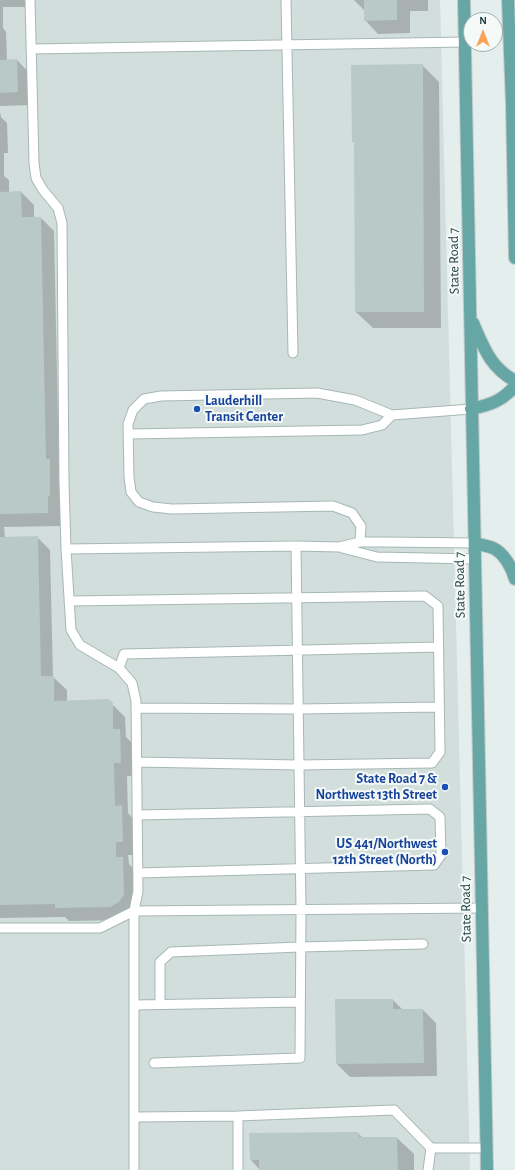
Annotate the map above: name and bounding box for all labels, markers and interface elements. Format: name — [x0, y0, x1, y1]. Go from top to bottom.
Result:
north arrow — [463, 12, 503, 52]
text: N — [479, 15, 487, 26]
street label: State Road 7 — [445, 228, 463, 294]
place label: Lauderhill Transit Center — [205, 393, 283, 426]
marker: Lauderhill Transit Center — [192, 404, 202, 414]
street label: State Road 7 — [451, 552, 469, 618]
place label: State Road 7 & Northwest 13th Street — [315, 771, 437, 804]
marker: State Road 7 & Northwest 13th Street — [440, 782, 450, 792]
place label: US 441/Northwest 12th Street (North) — [333, 836, 437, 868]
marker: US 441/Northwest 12th Street (North) — [440, 847, 450, 857]
street label: State Road 7 — [457, 876, 475, 942]

